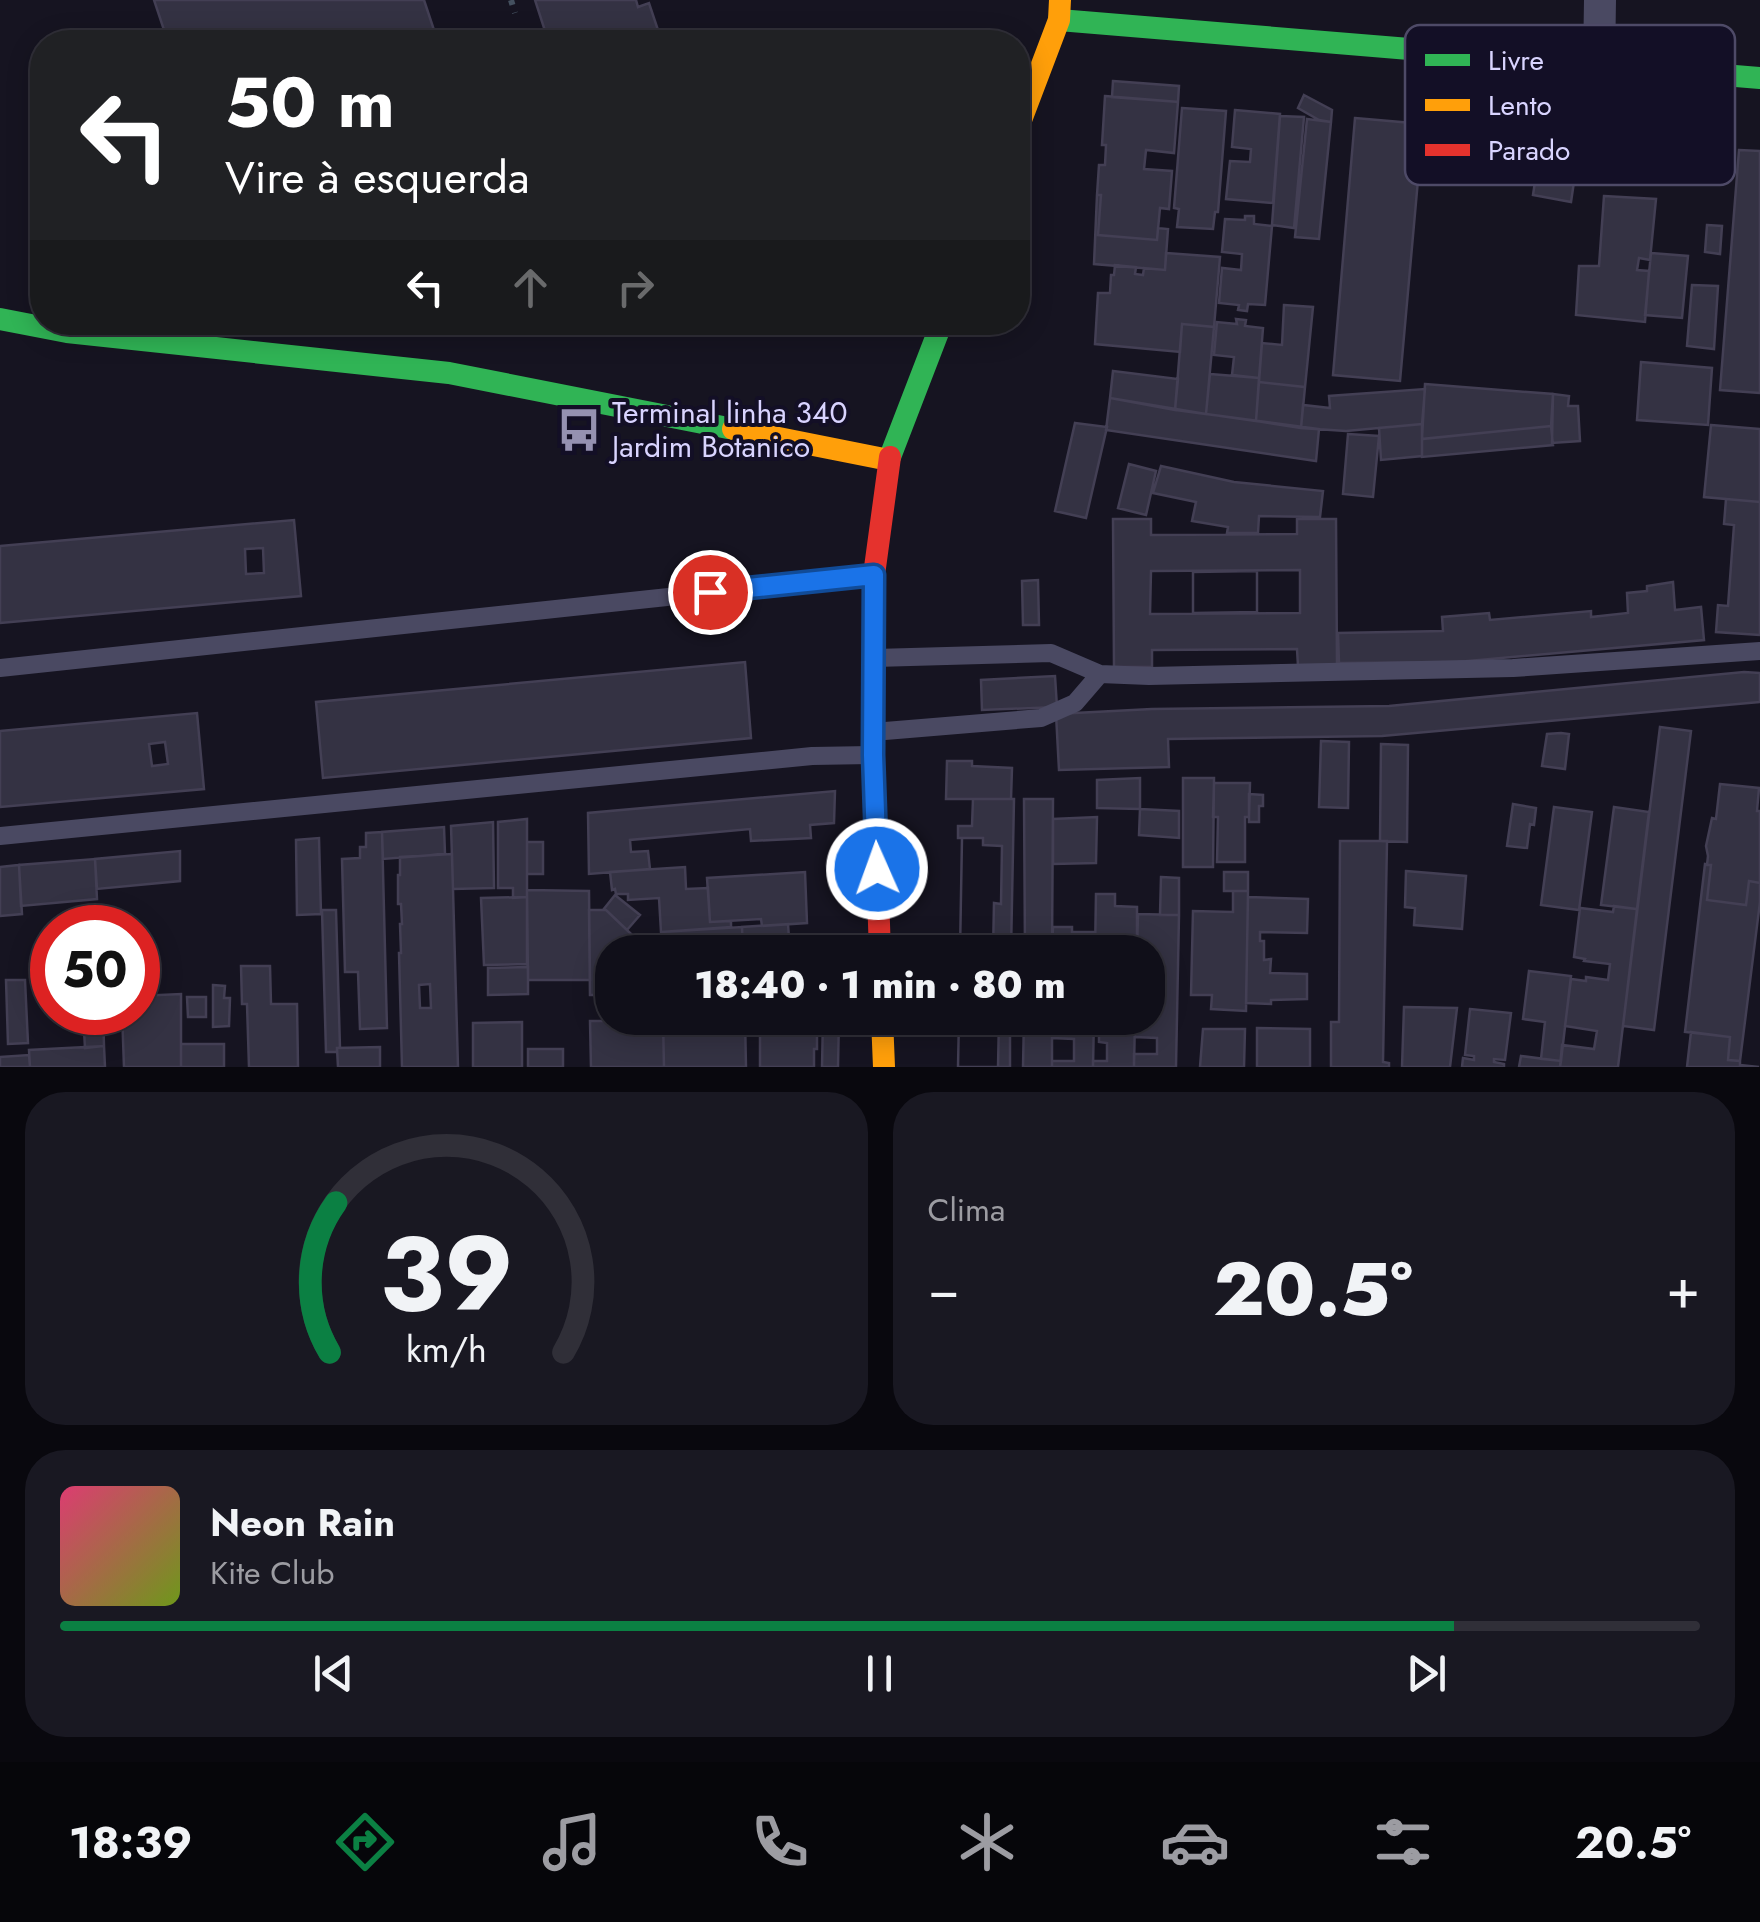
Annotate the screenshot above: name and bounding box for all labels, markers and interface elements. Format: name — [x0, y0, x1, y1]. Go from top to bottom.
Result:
legend — [1405, 25, 1735, 185]
text: Livre — [1488, 40, 1544, 81]
text: 50 m — [225, 52, 395, 153]
icon: left — [60, 70, 190, 200]
text: Lento — [1488, 85, 1552, 126]
text: Parado — [1488, 130, 1570, 171]
text: Vire à esquerda — [225, 145, 530, 210]
icon: left — [398, 260, 453, 315]
icon: ahead — [503, 260, 558, 315]
icon: right — [608, 260, 663, 315]
place label: Terminal linha 340 Jardim Botanico — [608, 391, 847, 468]
bus stop icon: Terminal linha 340 Jardim Botanico — [555, 406, 603, 454]
pin — [668, 550, 753, 635]
icon: arrive — [683, 565, 738, 620]
position arrow — [825, 817, 929, 921]
speed limit sign: 50 — [30, 905, 160, 1035]
text: 18:40 · 1 min · 80 m — [694, 957, 1066, 1012]
text: Clima — [928, 1187, 1005, 1233]
text: 39 — [379, 1199, 513, 1349]
text: 20.5° — [1213, 1235, 1413, 1343]
text: − — [928, 1249, 960, 1329]
text: + — [1666, 1249, 1700, 1329]
text: km/h — [406, 1324, 487, 1375]
text: Neon Rain — [210, 1495, 395, 1550]
text: Kite Club — [210, 1550, 334, 1596]
icon: previous — [306, 1646, 361, 1701]
icon: pause — [852, 1646, 907, 1701]
icon: next — [1399, 1646, 1454, 1701]
icon: directions — [330, 1807, 400, 1877]
icon: music — [537, 1807, 607, 1877]
icon: phone — [745, 1807, 815, 1877]
icon: climate — [952, 1807, 1022, 1877]
icon: car — [1160, 1807, 1230, 1877]
icon: filters — [1368, 1807, 1438, 1877]
text: 18:39 — [69, 1810, 192, 1875]
text: 20.5° — [1575, 1810, 1691, 1875]

